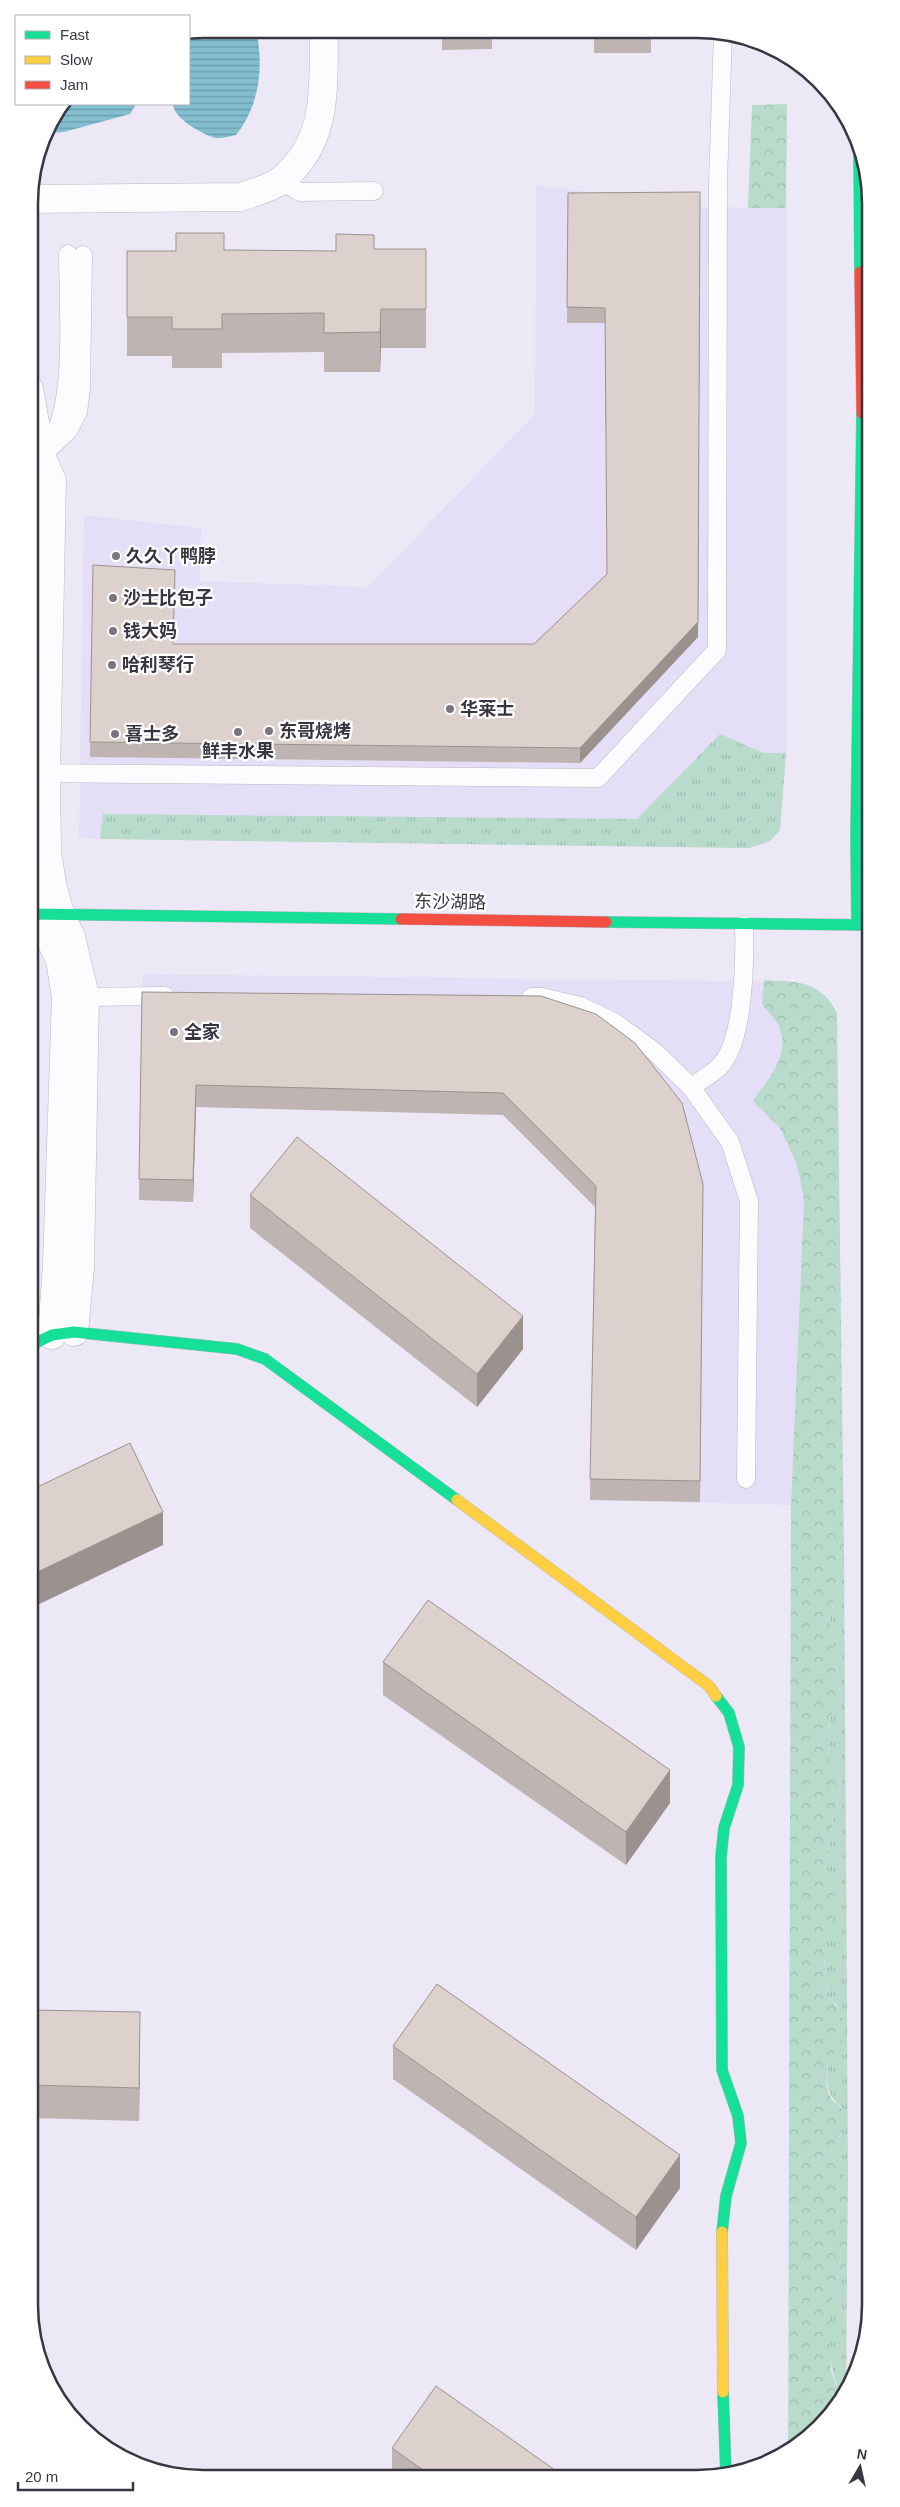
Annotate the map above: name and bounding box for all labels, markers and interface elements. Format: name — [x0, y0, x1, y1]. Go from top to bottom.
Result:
legend — [15, 15, 190, 105]
text: Fast — [60, 26, 90, 43]
text: Slow — [60, 51, 93, 68]
text: Jam — [60, 76, 88, 93]
place label: 久久丫鸭脖 — [126, 546, 216, 566]
marker: 久久丫鸭脖 — [110, 550, 122, 562]
place label: 沙士比包子 — [123, 588, 213, 608]
marker: 沙士比包子 — [107, 592, 119, 604]
place label: 钱大妈 — [123, 621, 177, 641]
marker: 钱大妈 — [107, 625, 119, 637]
place label: 哈利琴行 — [122, 654, 194, 675]
marker: 哈利琴行 — [106, 659, 118, 671]
place label: 华莱士 — [460, 699, 514, 719]
marker: 华莱士 — [444, 703, 456, 715]
place label: 东哥烧烤 — [279, 721, 351, 741]
place label: 喜士多 — [125, 724, 179, 744]
marker: 东哥烧烤 — [263, 725, 275, 737]
marker: 鲜丰水果 — [232, 726, 244, 738]
marker: 喜士多 — [109, 728, 121, 740]
place label: 鲜丰水果 — [202, 741, 274, 761]
street label: 东沙湖路 — [414, 891, 486, 913]
place label: 全家 — [184, 1022, 220, 1042]
marker: 全家 — [168, 1026, 180, 1038]
north arrow — [835, 2442, 885, 2492]
text: N — [856, 2445, 868, 2463]
scale bar — [18, 2460, 132, 2492]
text: 20 m — [25, 2468, 58, 2485]

